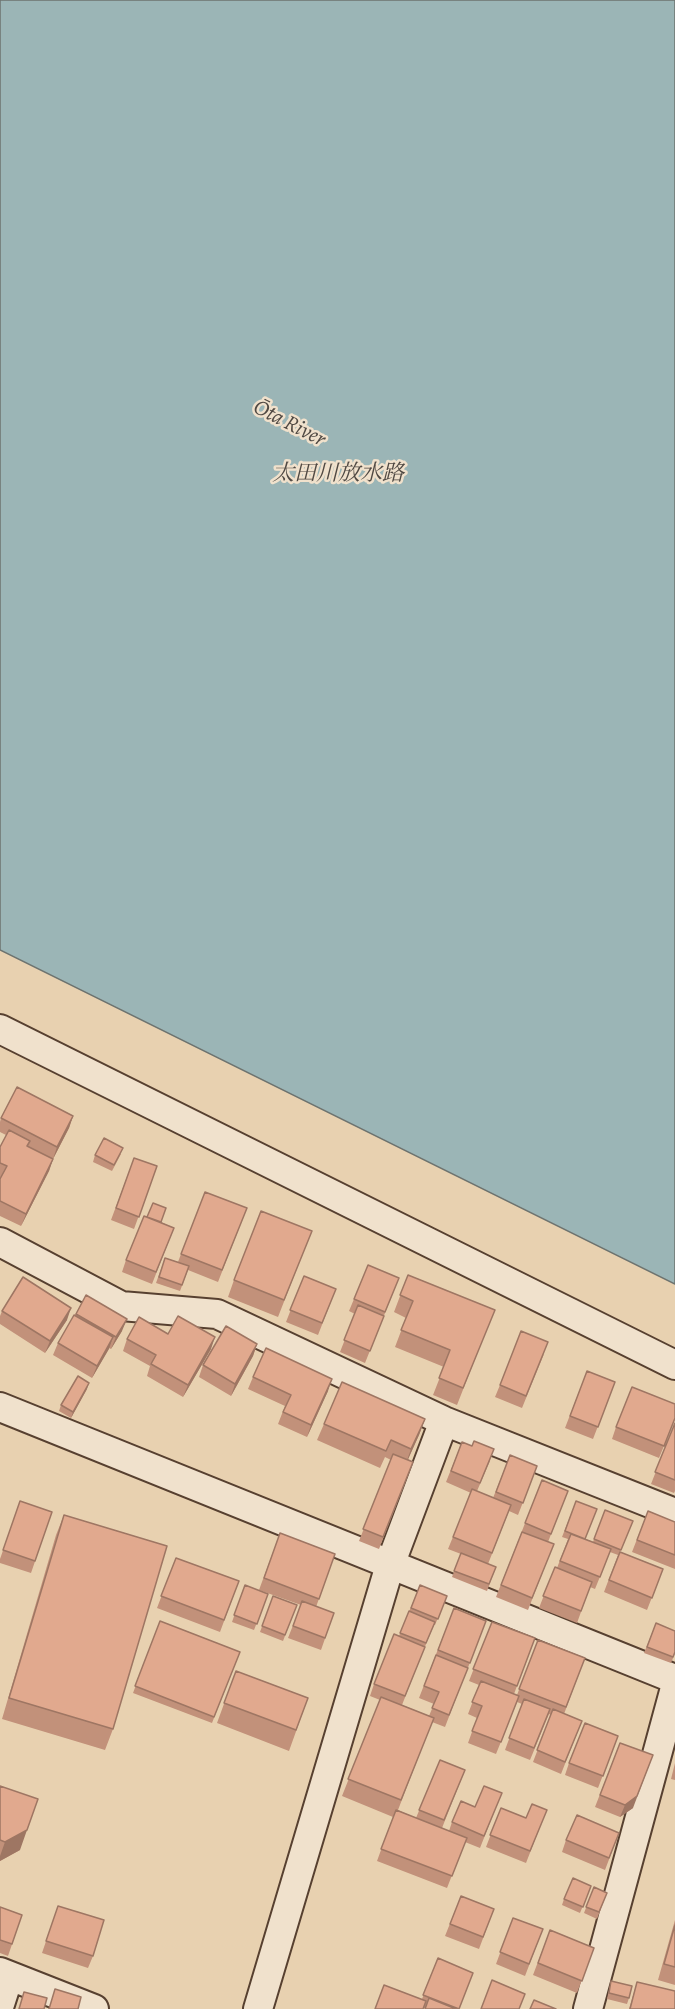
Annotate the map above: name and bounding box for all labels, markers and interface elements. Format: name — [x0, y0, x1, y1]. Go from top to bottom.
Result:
water label: Ōta River — [249, 395, 329, 453]
water label: 太田川放水路 — [272, 462, 404, 488]

